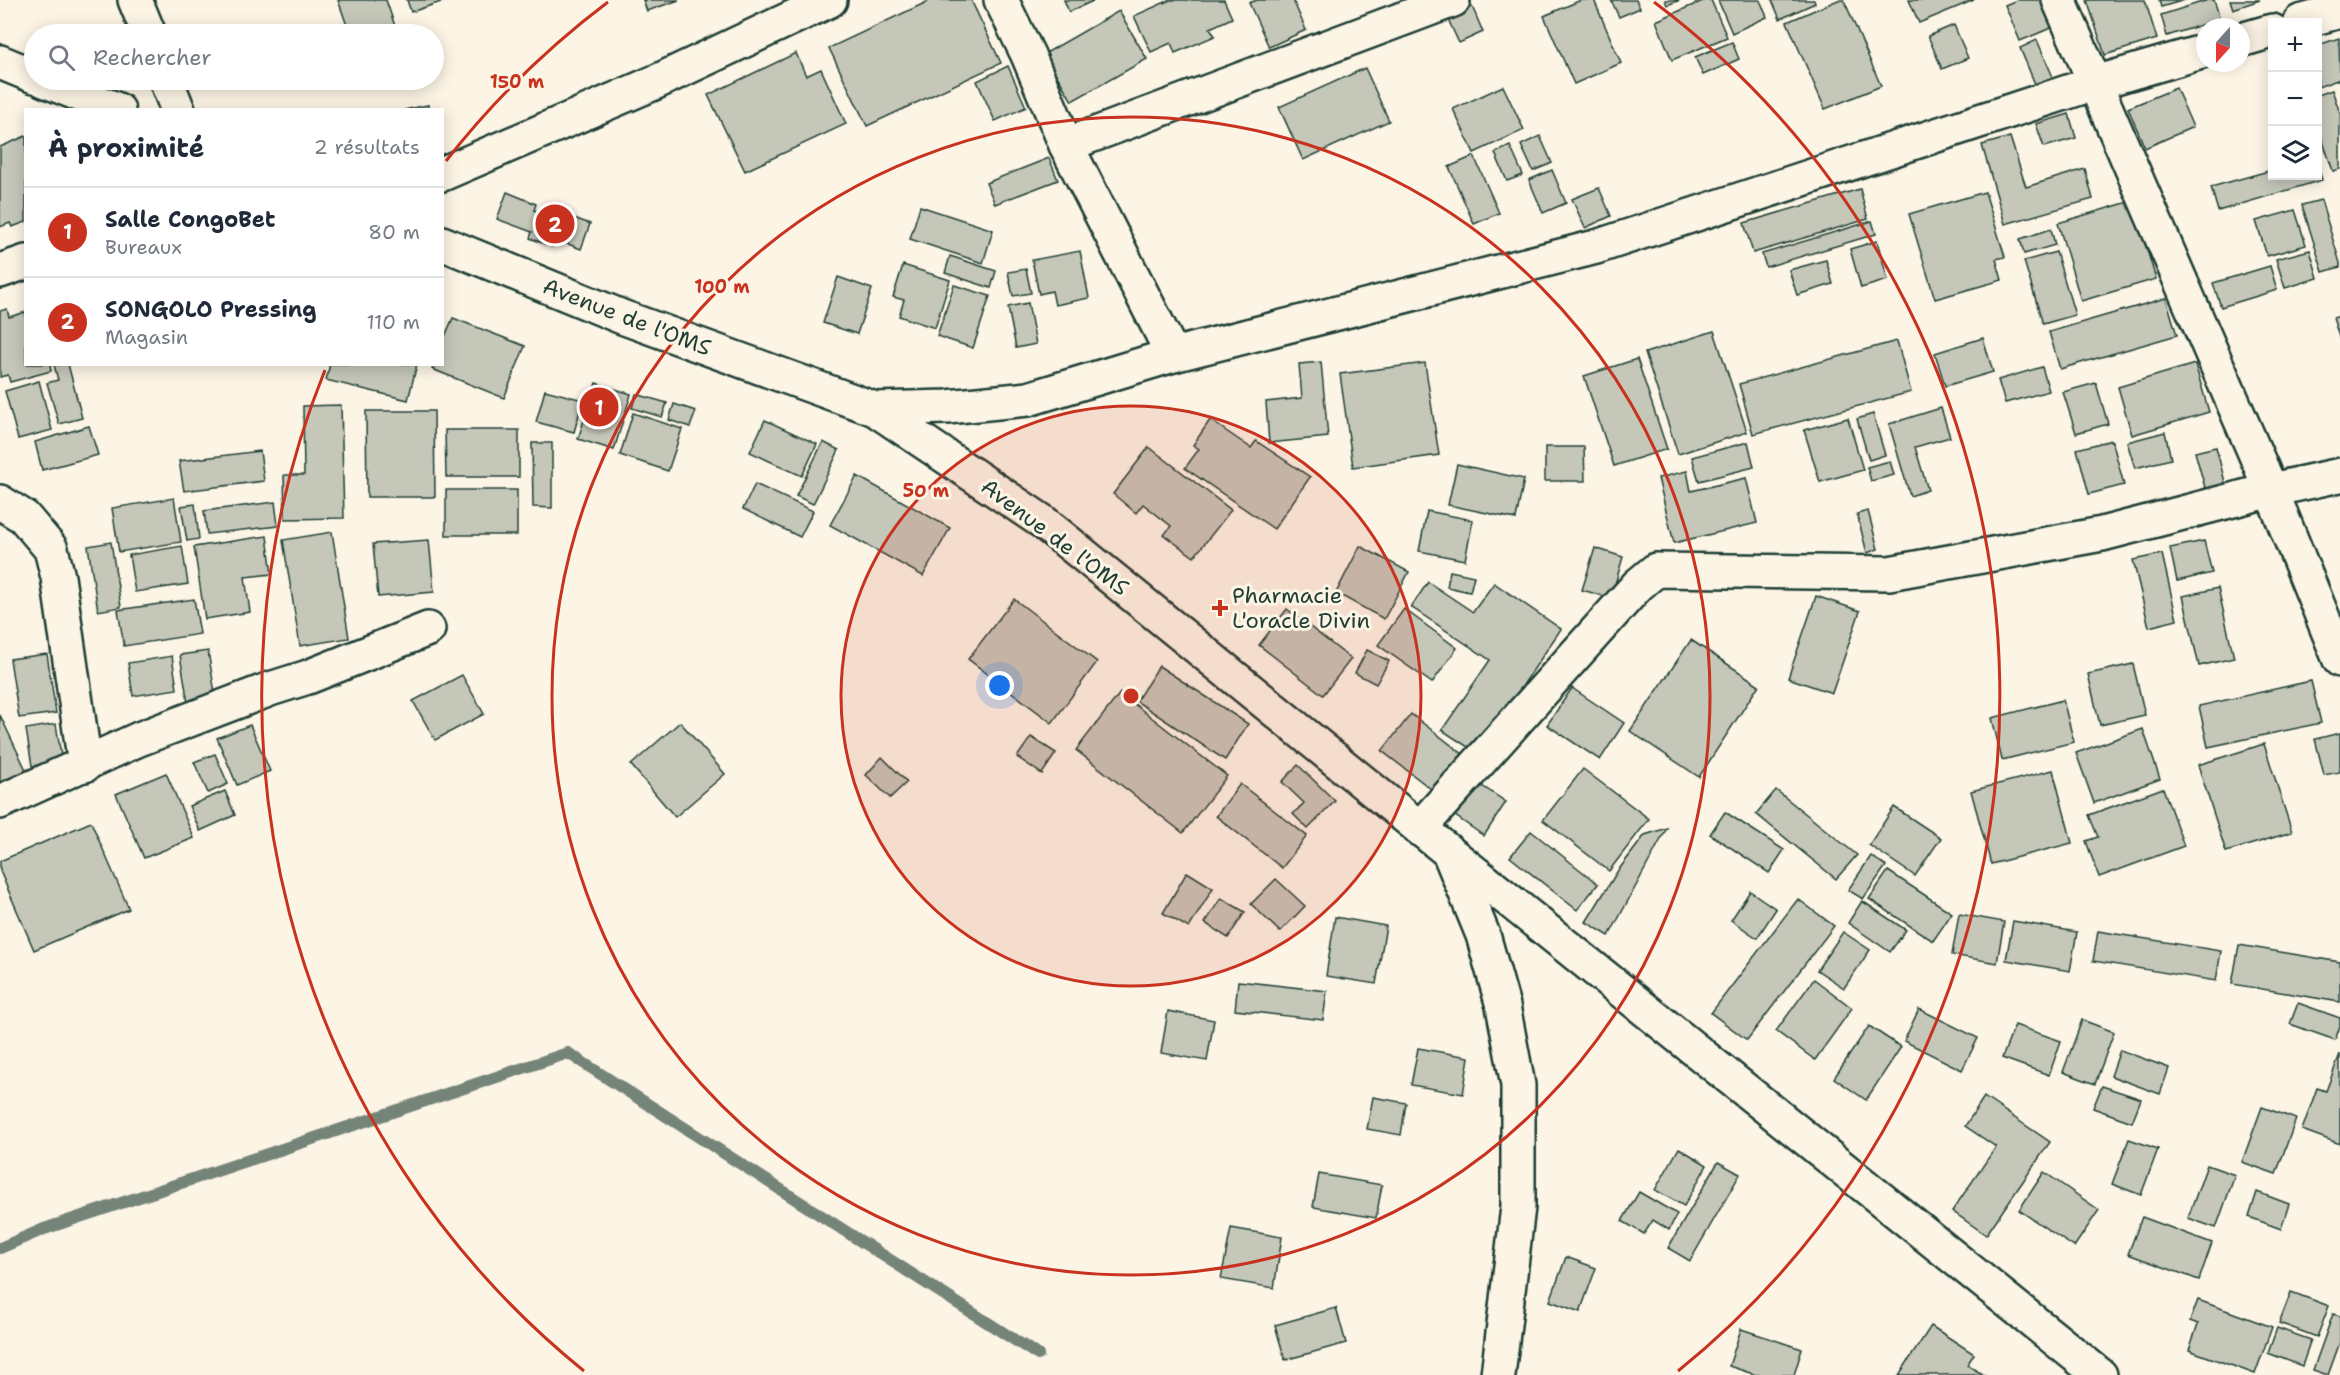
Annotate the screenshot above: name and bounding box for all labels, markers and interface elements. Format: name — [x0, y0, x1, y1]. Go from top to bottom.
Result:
north arrow — [2196, 18, 2250, 72]
map controls — [2268, 18, 2322, 180]
button: + — [2268, 18, 2322, 72]
search box — [24, 24, 444, 90]
icon: search — [45, 41, 78, 74]
text: Rechercher — [93, 43, 212, 72]
text: 150 m — [490, 70, 545, 94]
button: − — [2268, 72, 2322, 126]
button: layers — [2268, 126, 2322, 180]
text: À proximité — [48, 130, 204, 165]
text: 2 résultats — [314, 134, 420, 160]
pin: 2 — [536, 202, 574, 246]
text: Salle CongoBet — [105, 205, 275, 234]
text: 1 — [63, 219, 72, 245]
text: 80 m — [368, 219, 420, 245]
text: Bureaux — [105, 234, 182, 260]
street label: Avenue de l'OMS — [539, 272, 715, 362]
text: 100 m — [694, 275, 750, 299]
text: SONGOLO Pressing — [105, 295, 317, 324]
text: 2 — [61, 309, 75, 335]
text: 110 m — [366, 309, 420, 335]
text: Magasin — [105, 324, 188, 350]
pin: 1 — [580, 384, 618, 430]
street label: Avenue de l'OMS — [975, 472, 1135, 602]
text: 50 m — [903, 479, 950, 503]
place label: Pharmacie L'oracle Divin — [1232, 581, 1370, 635]
marker: Pharmacie L'oracle Divin — [1213, 601, 1227, 615]
your location — [985, 671, 1014, 700]
centre of rings — [1121, 686, 1141, 706]

